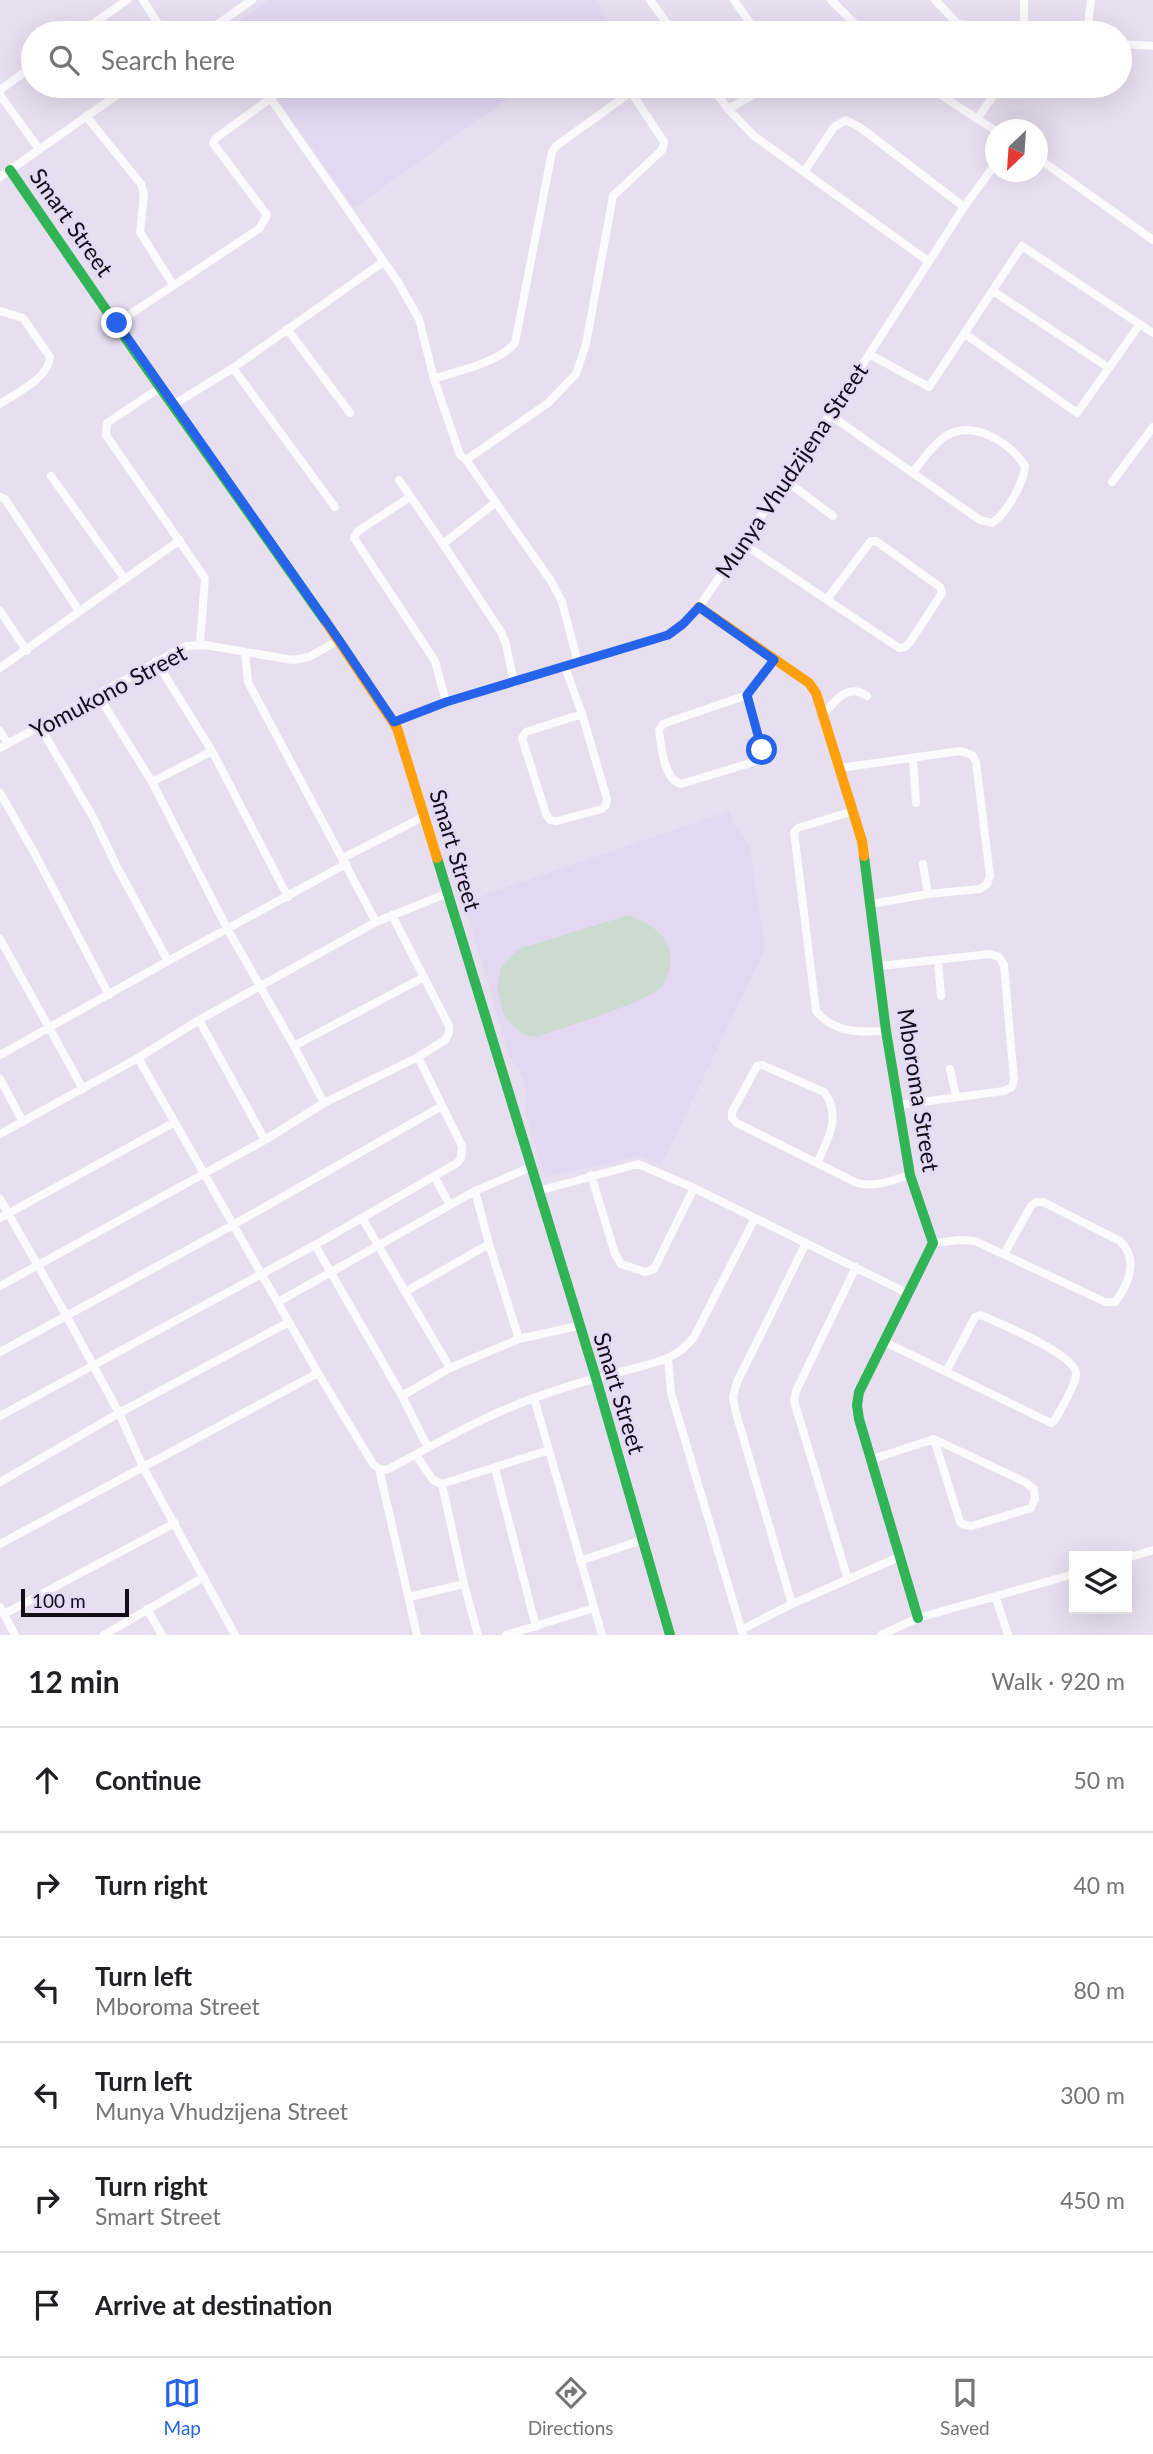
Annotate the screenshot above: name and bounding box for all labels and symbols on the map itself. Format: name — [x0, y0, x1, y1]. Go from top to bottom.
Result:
north arrow — [985, 119, 1048, 182]
street label: Smart Street — [24, 163, 120, 282]
route end — [101, 307, 132, 338]
street label: Munya Vhudzijena Street — [709, 357, 874, 583]
street label: Yomukono Street — [25, 638, 192, 744]
route start — [746, 734, 777, 765]
street label: Smart Street — [424, 786, 488, 915]
street label: Mboroma Street — [892, 1006, 946, 1174]
street label: Smart Street — [588, 1329, 652, 1458]
scale bar — [21, 1586, 130, 1618]

